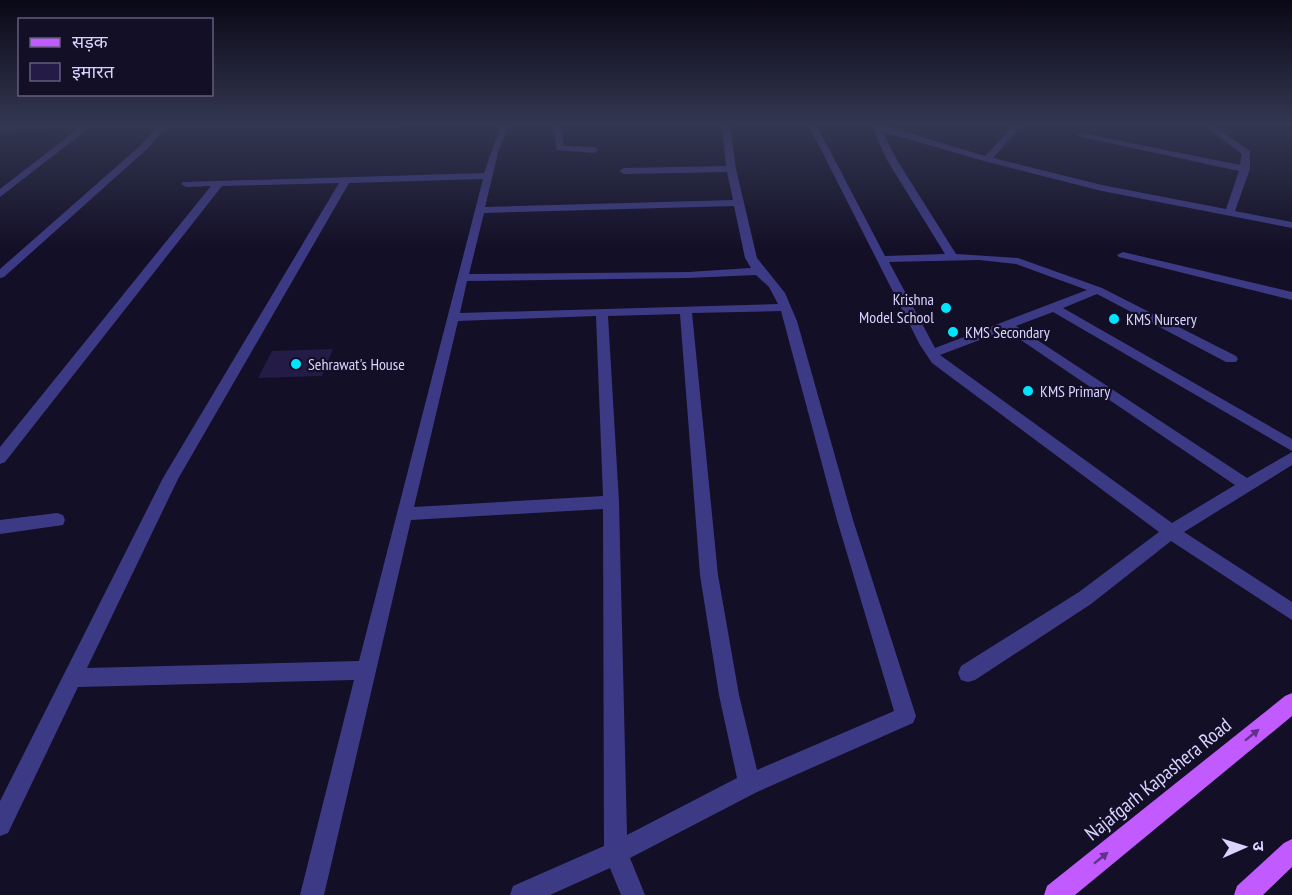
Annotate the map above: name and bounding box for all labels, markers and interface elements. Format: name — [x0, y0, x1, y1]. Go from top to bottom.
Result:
legend — [18, 18, 213, 96]
text: सड़क — [72, 30, 109, 53]
text: इमारत — [72, 60, 115, 83]
place label: Krishna Model School — [859, 289, 934, 327]
marker: Krishna Model School — [939, 301, 953, 315]
place label: KMS Nursery — [1126, 309, 1197, 329]
marker: KMS Nursery — [1107, 312, 1121, 326]
place label: KMS Secondary — [965, 322, 1050, 342]
marker: KMS Secondary — [946, 325, 960, 339]
place label: Sehrawat's House — [308, 354, 405, 374]
marker: Sehrawat's House — [289, 357, 303, 371]
place label: KMS Primary — [1040, 381, 1110, 401]
marker: KMS Primary — [1021, 384, 1035, 398]
street label: Najafgarh Kapashera Road — [1079, 712, 1237, 846]
one-way arrow — [1244, 729, 1259, 742]
north arrow — [1214, 817, 1274, 877]
text: उ — [1249, 841, 1269, 852]
one-way arrow — [1093, 852, 1108, 865]

